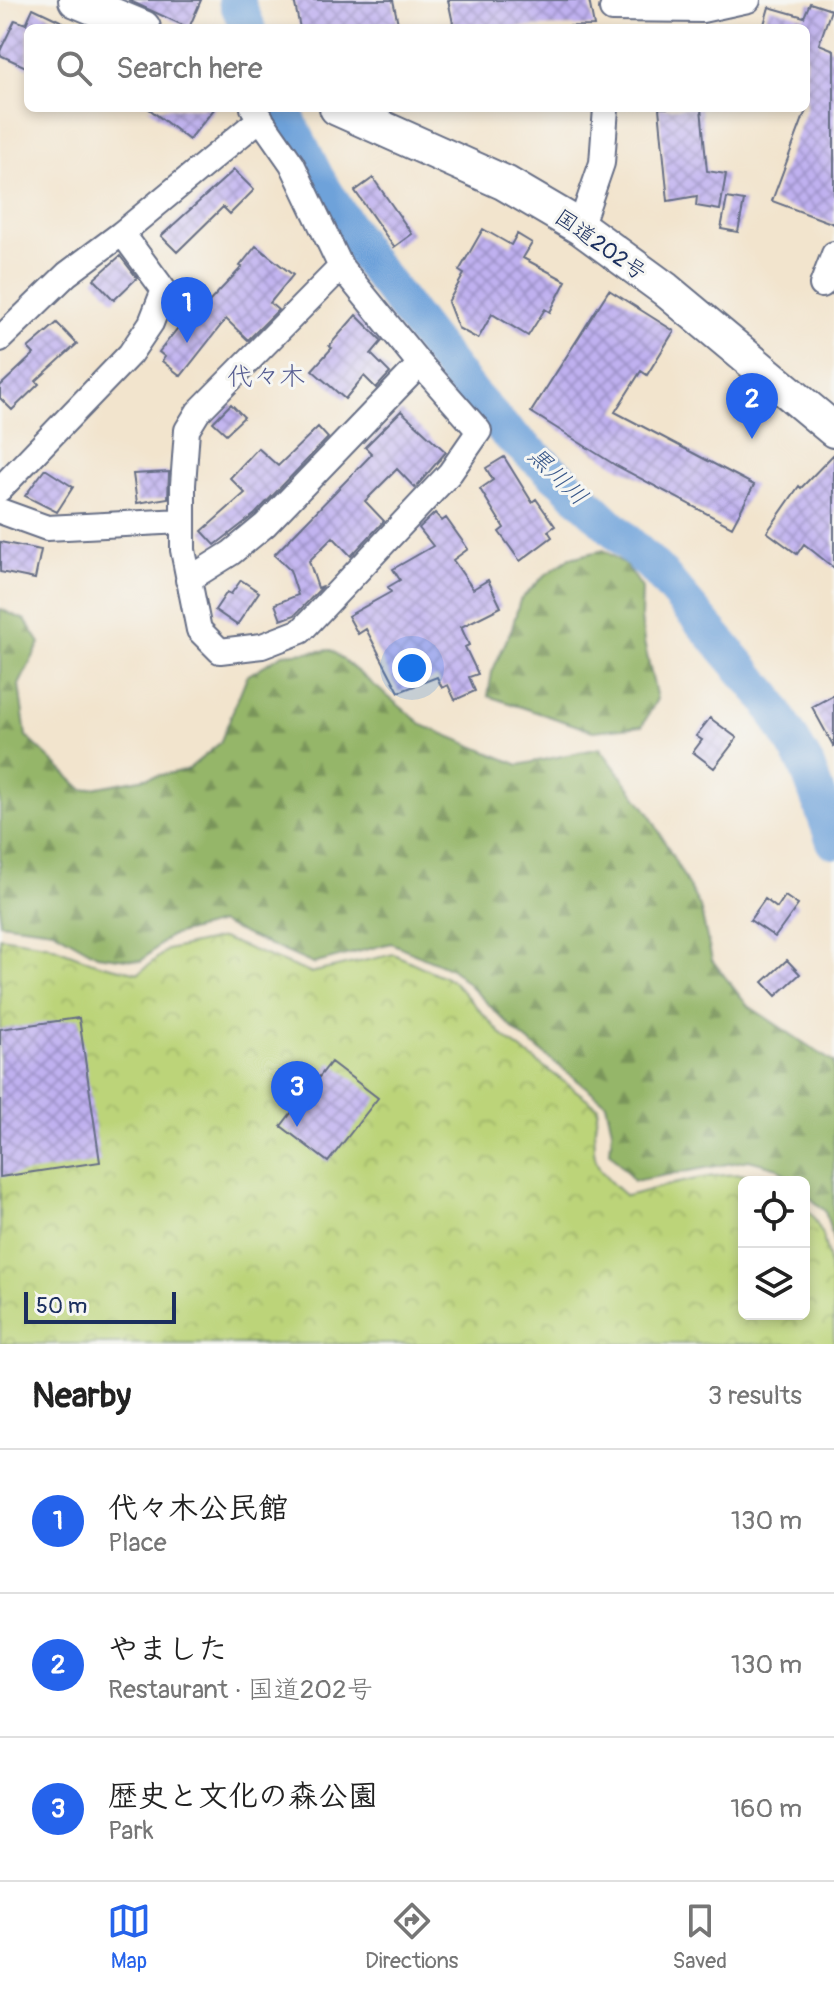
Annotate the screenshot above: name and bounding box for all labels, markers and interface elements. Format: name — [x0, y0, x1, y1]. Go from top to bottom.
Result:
search box — [24, 24, 810, 112]
icon: search — [52, 46, 96, 90]
text: Search here — [116, 50, 263, 87]
street label: 国道202号 — [549, 203, 652, 287]
pin: 1 — [161, 277, 213, 343]
district label: 代々木 — [227, 361, 305, 393]
pin: 2 — [726, 373, 778, 439]
water label: 黒川川 — [522, 441, 594, 512]
your location — [392, 648, 432, 688]
pin: 3 — [271, 1061, 323, 1127]
map controls — [738, 1176, 810, 1320]
button: locate — [738, 1176, 810, 1248]
button: layers — [738, 1248, 810, 1320]
scale bar — [24, 1288, 176, 1324]
text: 50 m — [36, 1292, 87, 1320]
text: Nearby — [32, 1375, 131, 1418]
text: 3 results — [708, 1380, 802, 1412]
text: 代々木公民館 — [108, 1490, 288, 1527]
text: 1 — [53, 1505, 63, 1537]
text: 130 m — [731, 1505, 802, 1537]
text: Place — [108, 1527, 167, 1559]
text: やました — [108, 1631, 228, 1668]
text: 2 — [51, 1649, 65, 1681]
text: 130 m — [731, 1649, 802, 1681]
text: Restaurant · 国道202号 — [108, 1674, 373, 1706]
text: 歴史と文化の森公園 — [108, 1778, 378, 1815]
text: 3 — [51, 1793, 65, 1825]
text: 160 m — [730, 1793, 802, 1825]
text: Park — [108, 1815, 154, 1847]
tab: Map — [107, 1899, 151, 1975]
tab: Directions — [365, 1899, 458, 1975]
tab: Saved — [672, 1899, 727, 1975]

